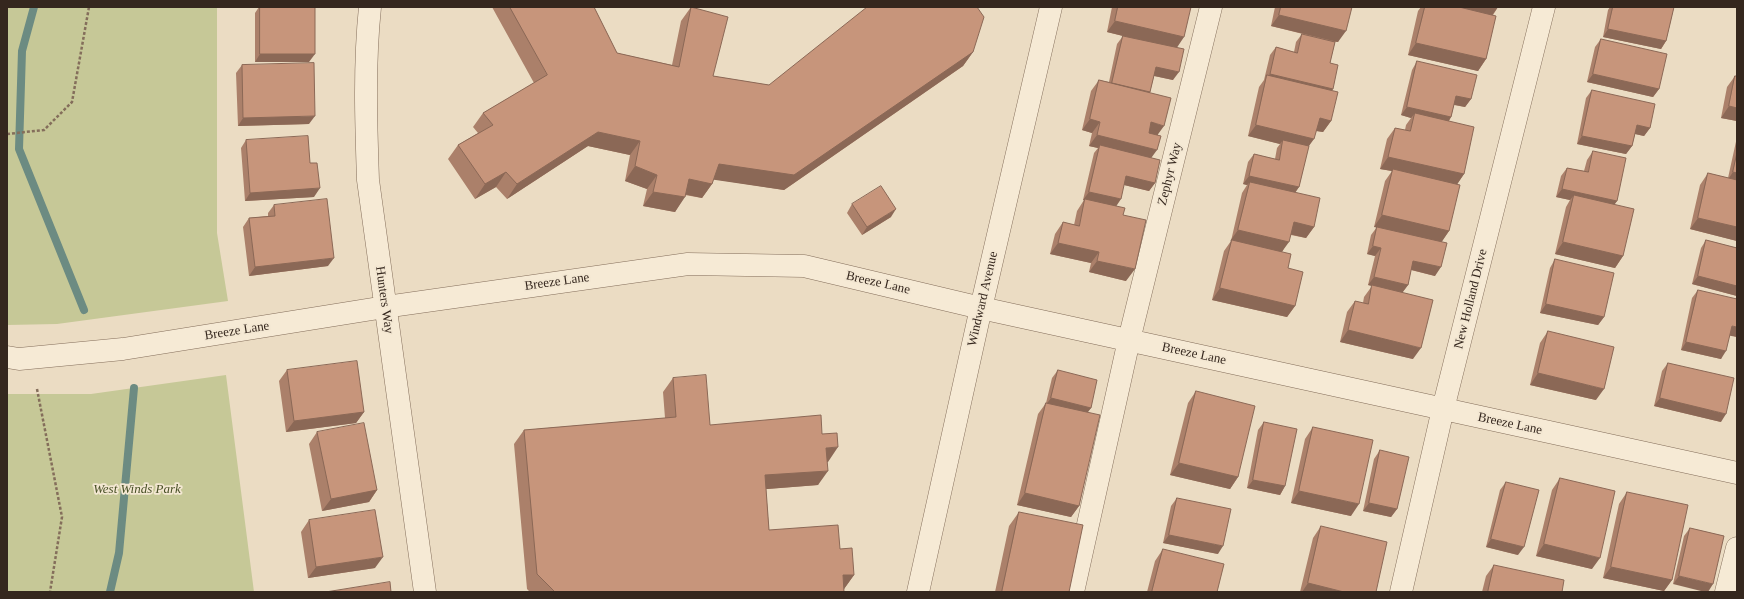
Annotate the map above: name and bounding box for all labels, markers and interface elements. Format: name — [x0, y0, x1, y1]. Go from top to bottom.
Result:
street label: Zephyr Way — [1155, 141, 1185, 207]
street label: New Holland Drive — [1451, 247, 1491, 351]
street label: Windward Avenue — [964, 250, 1002, 348]
street label: Hunters Way — [372, 265, 396, 335]
street label: Breeze Lane — [844, 268, 912, 298]
street label: Breeze Lane — [524, 270, 590, 294]
street label: Breeze Lane — [204, 318, 270, 344]
street label: Breeze Lane — [1160, 340, 1228, 368]
street label: Breeze Lane — [1476, 410, 1544, 438]
park label: West Winds Park — [93, 482, 181, 498]

